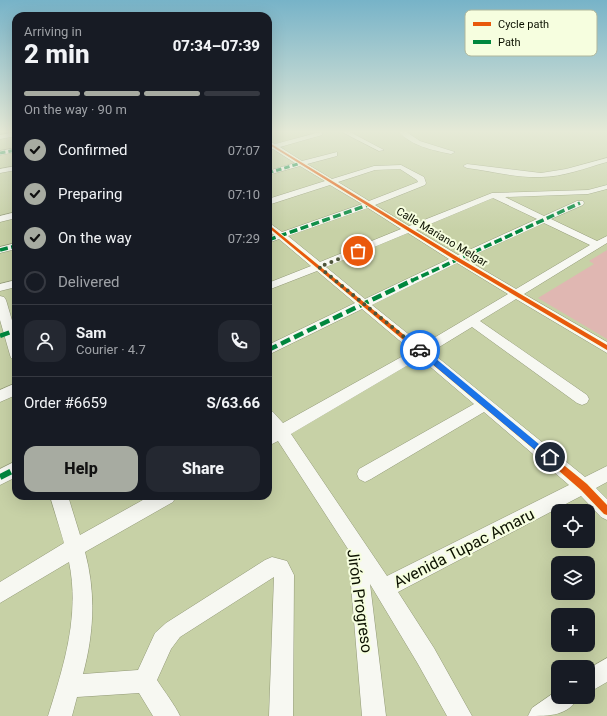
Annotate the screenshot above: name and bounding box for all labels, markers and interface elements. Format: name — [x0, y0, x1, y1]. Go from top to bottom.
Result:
legend — [465, 10, 597, 56]
text: Cycle path — [498, 18, 549, 31]
text: Arriving in — [24, 24, 82, 39]
text: Path — [498, 36, 521, 49]
text: 07:34–07:39 — [173, 37, 260, 55]
text: 2 min — [24, 39, 90, 69]
text: On the way · 90 m — [24, 102, 127, 117]
icon: check — [24, 139, 46, 161]
text: Confirmed — [58, 141, 128, 159]
text: 07:07 — [228, 143, 260, 158]
icon: check — [24, 183, 46, 205]
text: Preparing — [58, 185, 122, 203]
text: 07:10 — [228, 187, 260, 202]
street label: Calle Mariano Melgar — [394, 205, 490, 270]
icon: check — [24, 227, 46, 249]
text: On the way — [58, 229, 132, 247]
text: 07:29 — [228, 231, 260, 246]
pin — [341, 234, 375, 268]
icon: bag — [347, 240, 369, 262]
text: Delivered — [58, 273, 120, 291]
button: person — [24, 320, 66, 362]
button: phone — [218, 320, 260, 362]
text: Sam — [76, 324, 106, 342]
courier — [400, 330, 440, 370]
icon: car — [409, 339, 431, 361]
text: Courier · 4.7 — [76, 342, 146, 357]
text: Order #6659 — [24, 394, 107, 412]
text: S/63.66 — [206, 394, 260, 412]
pin — [533, 440, 567, 474]
button: Help — [24, 446, 138, 492]
button: Share — [146, 446, 260, 492]
icon: home — [539, 446, 561, 468]
street label: Avenida Tupac Amaru — [390, 504, 538, 592]
map controls — [551, 504, 595, 704]
button: locate — [551, 504, 595, 548]
street label: Jirón Progreso — [343, 548, 377, 654]
button: layers — [551, 556, 595, 600]
button: + — [551, 608, 595, 652]
button: − — [551, 660, 595, 704]

